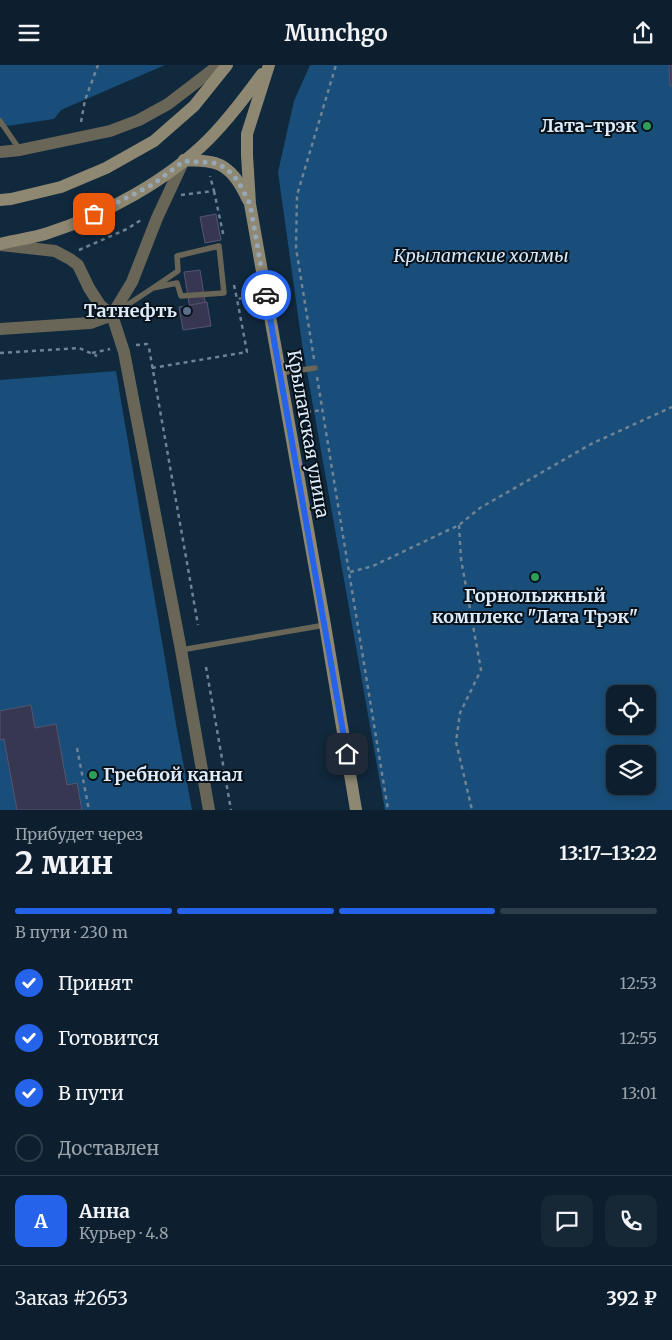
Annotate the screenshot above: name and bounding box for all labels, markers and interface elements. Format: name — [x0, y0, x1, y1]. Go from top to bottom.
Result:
icon: menu — [15, 19, 43, 47]
text: Munchgo — [285, 19, 388, 47]
icon: share — [629, 19, 657, 47]
place label: Лата-трэк — [541, 114, 637, 137]
marker: Лата-трэк — [641, 120, 653, 132]
pin — [73, 193, 115, 235]
icon: bag — [80, 200, 108, 228]
park label: Крылатские холмы — [393, 244, 569, 267]
courier — [241, 270, 291, 320]
icon: car — [252, 281, 280, 309]
place label: Татнефть — [84, 299, 178, 322]
marker: Татнефть — [181, 305, 193, 317]
street label: Крылатская улица — [282, 348, 335, 520]
marker: Горнолыжный комплекс "Лата Трэк" — [529, 571, 541, 583]
place label: Горнолыжный комплекс "Лата Трэк" — [432, 584, 638, 628]
map controls — [606, 685, 656, 795]
button: locate — [606, 685, 656, 735]
pin — [326, 733, 368, 775]
icon: home — [333, 740, 361, 768]
button: layers — [606, 745, 656, 795]
place label: Гребной канал — [103, 763, 243, 786]
marker: Гребной канал — [87, 769, 99, 781]
text: Прибудет через — [15, 824, 143, 844]
text: 13:17–13:22 — [559, 841, 657, 865]
text: 2 мин — [15, 843, 113, 883]
text: В пути · 230 m — [15, 922, 128, 942]
icon: check — [15, 969, 43, 997]
text: Принят — [58, 971, 133, 995]
text: 12:53 — [620, 973, 657, 993]
icon: check — [15, 1024, 43, 1052]
text: Готовится — [58, 1026, 159, 1050]
text: 12:55 — [619, 1028, 657, 1048]
icon: check — [15, 1079, 43, 1107]
text: В пути — [58, 1081, 124, 1105]
text: 13:01 — [621, 1083, 657, 1103]
text: Доставлен — [58, 1136, 159, 1160]
button: chat — [541, 1195, 593, 1247]
button: phone — [605, 1195, 657, 1247]
text: Анна — [79, 1199, 130, 1223]
text: А — [34, 1209, 48, 1233]
text: Курьер · 4.8 — [79, 1223, 168, 1243]
text: Заказ #2653 — [15, 1286, 128, 1310]
text: 392 ₽ — [606, 1286, 657, 1310]

